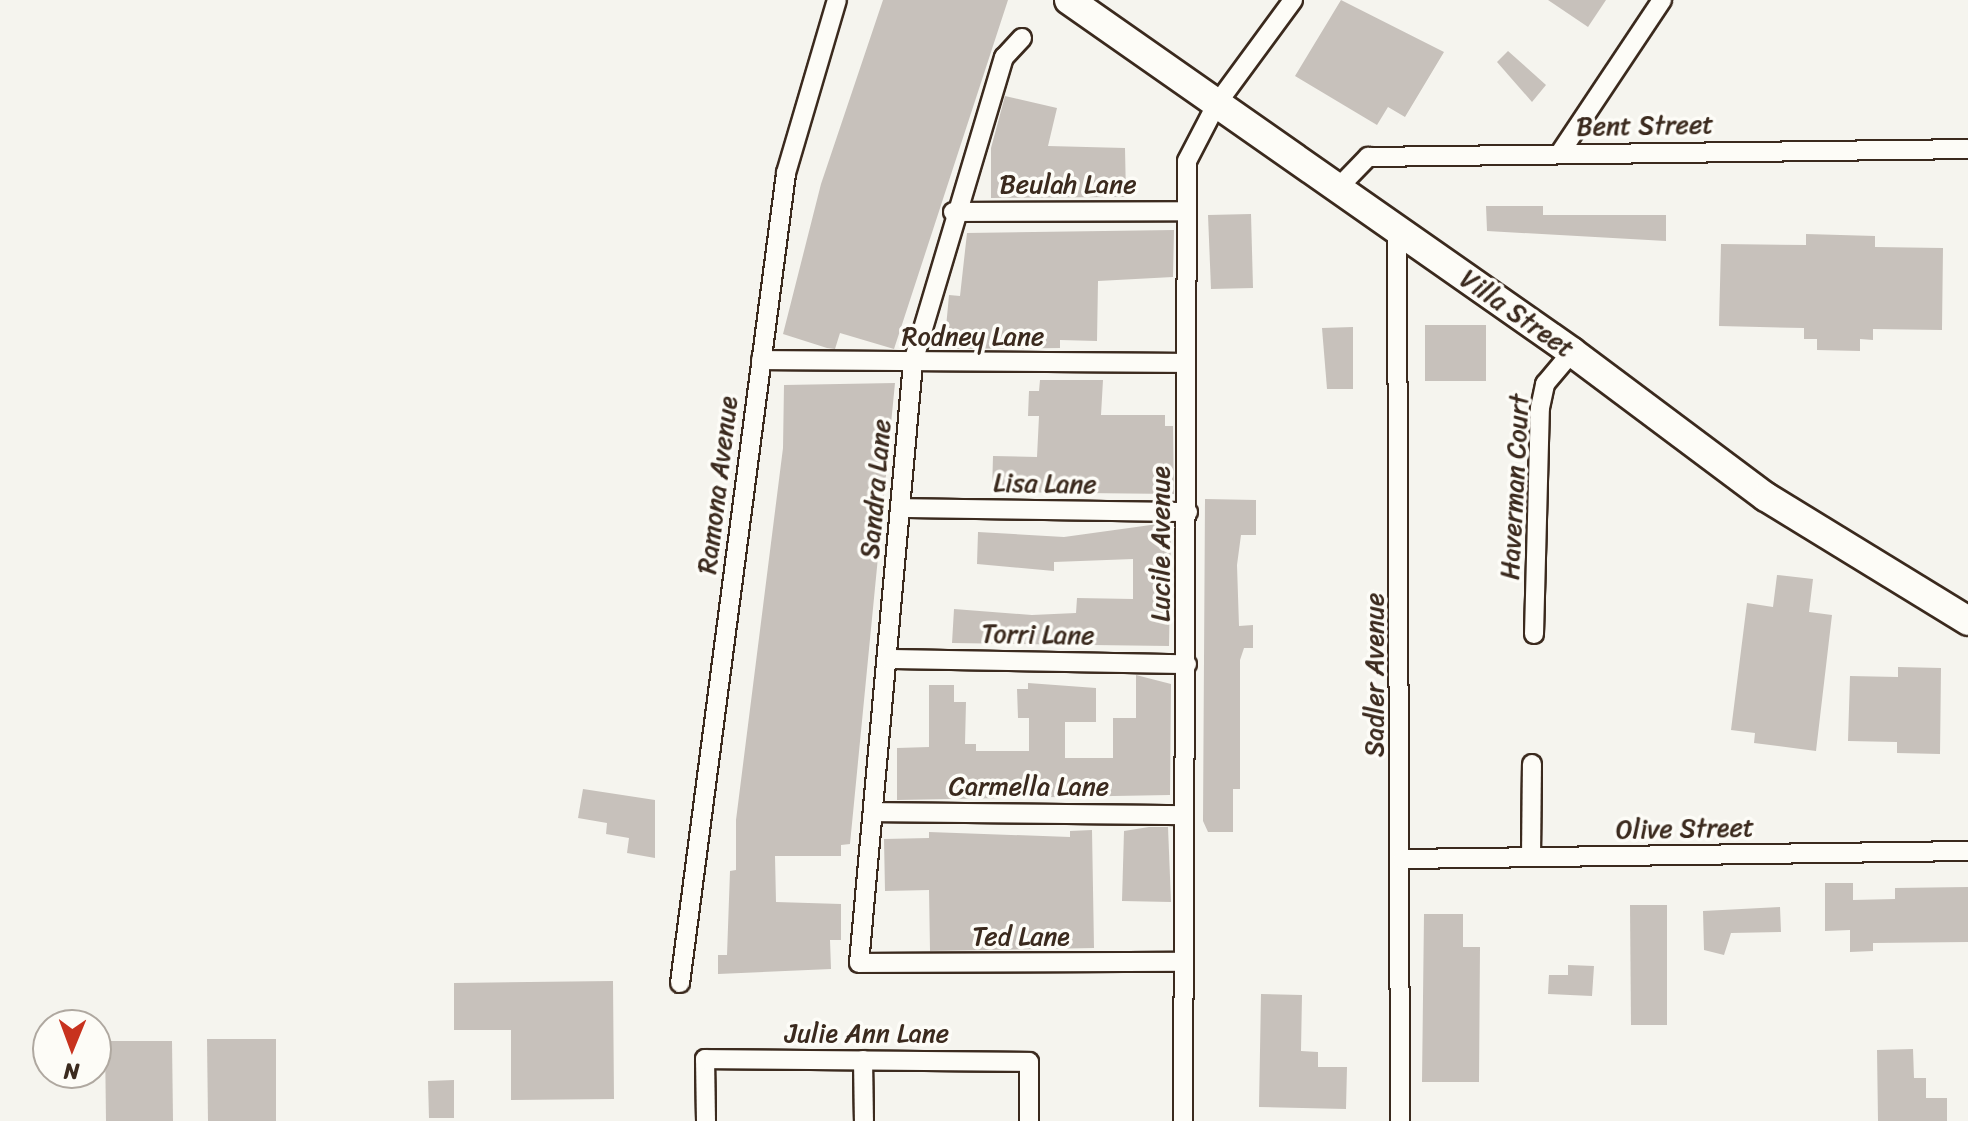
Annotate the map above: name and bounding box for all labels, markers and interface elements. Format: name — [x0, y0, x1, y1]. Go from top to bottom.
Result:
street label: Bent Street — [1576, 109, 1714, 143]
street label: Beulah Lane — [1000, 169, 1136, 201]
street label: Villa Street — [1454, 263, 1580, 365]
street label: Rodney Lane — [902, 321, 1044, 353]
street label: Haverman Court — [1495, 393, 1535, 581]
street label: Ramona Avenue — [692, 394, 744, 576]
street label: Sandra Lane — [854, 418, 898, 560]
street label: Lucile Avenue — [1145, 466, 1177, 622]
street label: Lisa Lane — [993, 468, 1097, 500]
street label: Sadler Avenue — [1359, 593, 1391, 757]
street label: Torri Lane — [981, 618, 1095, 652]
street label: Carmella Lane — [949, 771, 1109, 803]
street label: Olive Street — [1615, 812, 1755, 846]
street label: Ted Lane — [972, 921, 1070, 953]
north arrow — [32, 1009, 112, 1089]
street label: Julie Ann Lane — [785, 1018, 949, 1050]
text: N — [64, 1052, 80, 1091]

